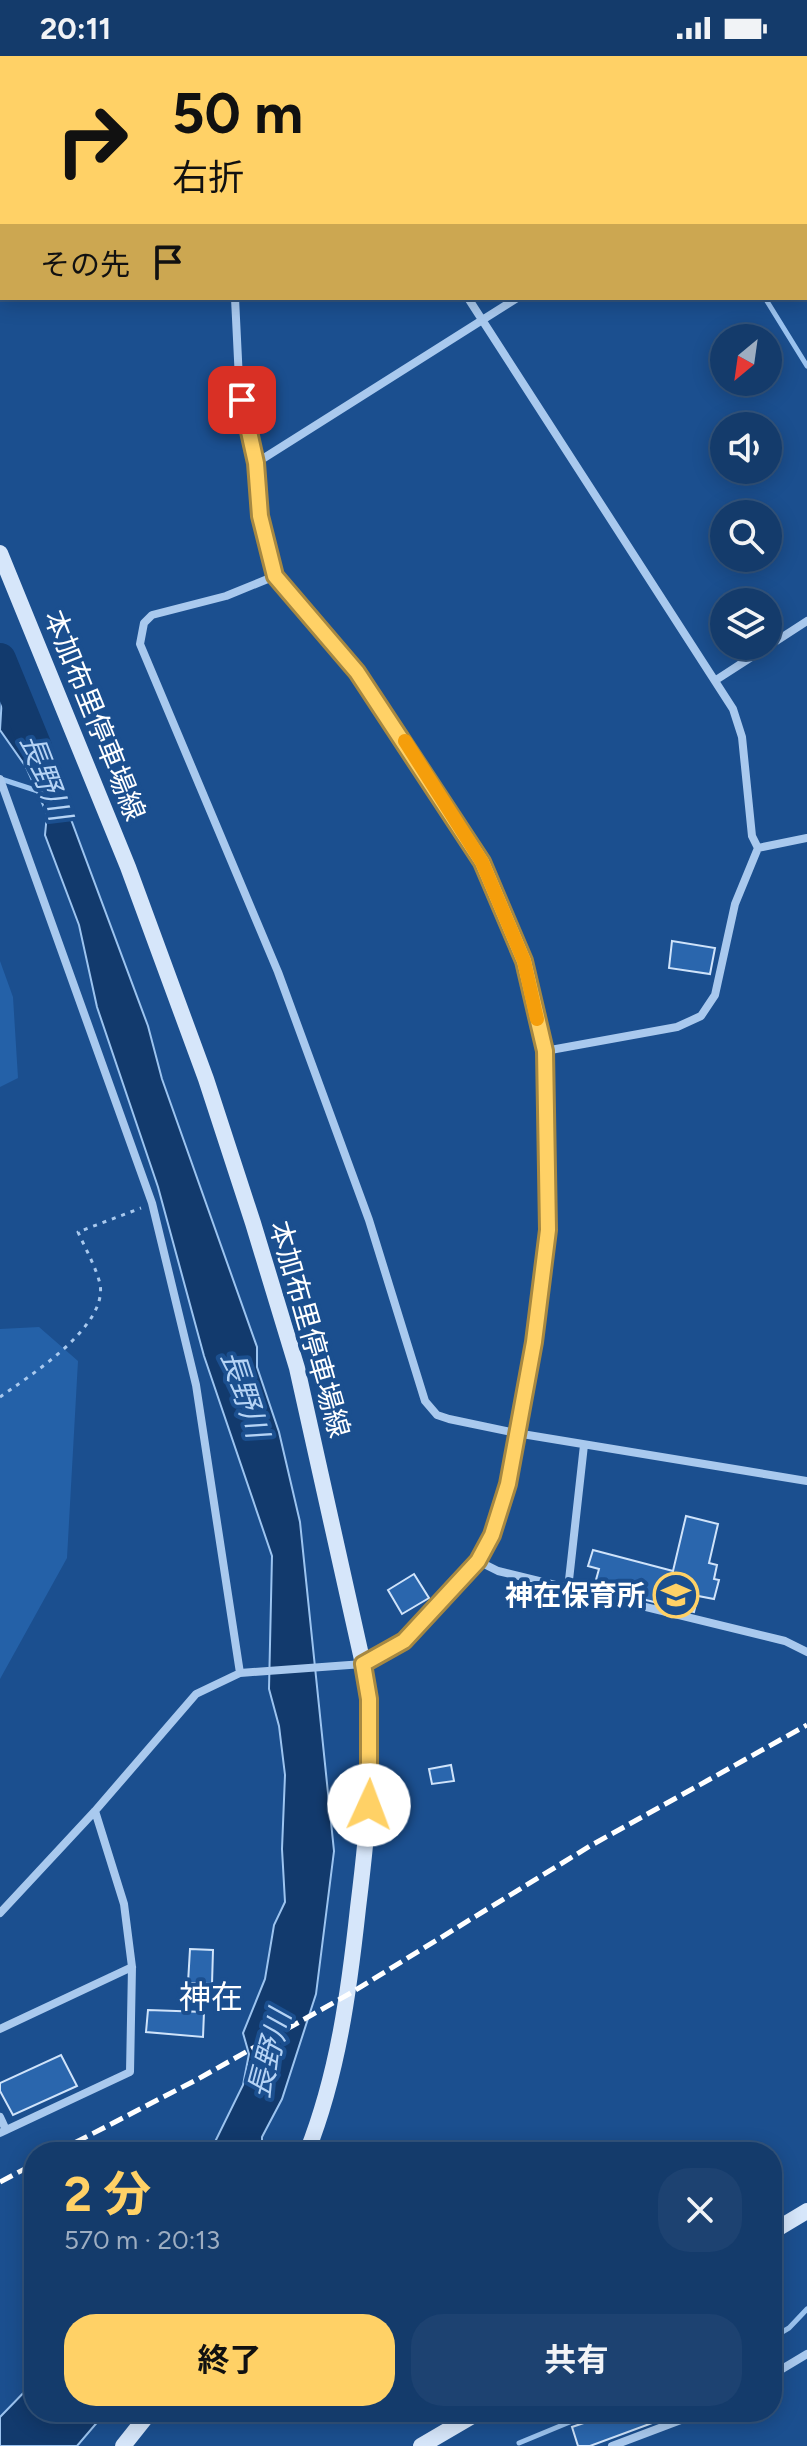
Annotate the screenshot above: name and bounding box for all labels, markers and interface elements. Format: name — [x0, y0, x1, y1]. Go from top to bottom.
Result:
text: 20:11 — [40, 10, 111, 47]
text: 50 m — [172, 80, 303, 147]
icon: right — [40, 88, 144, 192]
text: 右折 — [172, 156, 244, 199]
icon: arrive — [146, 240, 190, 284]
text: その先 — [40, 246, 130, 283]
north arrow — [710, 324, 782, 396]
map controls — [710, 324, 782, 660]
pin — [208, 366, 276, 434]
icon: arrive — [220, 378, 264, 422]
button: sound — [710, 412, 782, 484]
button: search — [710, 500, 782, 572]
button: layers — [710, 588, 782, 660]
street label: 本加布里停車場線 — [37, 605, 153, 825]
water label: 長野川 — [13, 728, 80, 828]
street label: 本加布里停車場線 — [263, 1217, 357, 1441]
water label: 長野川 — [213, 1345, 277, 1445]
school or university icon: 神在保育所 — [652, 1571, 700, 1619]
place label: 神在保育所 — [505, 1578, 645, 1612]
position arrow — [327, 1763, 411, 1847]
district label: 神在 — [179, 1978, 243, 2016]
water label: 長野川 — [239, 2003, 299, 2102]
text: 2 分 — [64, 2165, 151, 2223]
button: close — [658, 2168, 742, 2252]
text: 570 m · 20:13 — [64, 2224, 220, 2256]
button: 終了 — [64, 2314, 395, 2406]
button: 共有 — [411, 2314, 742, 2406]

